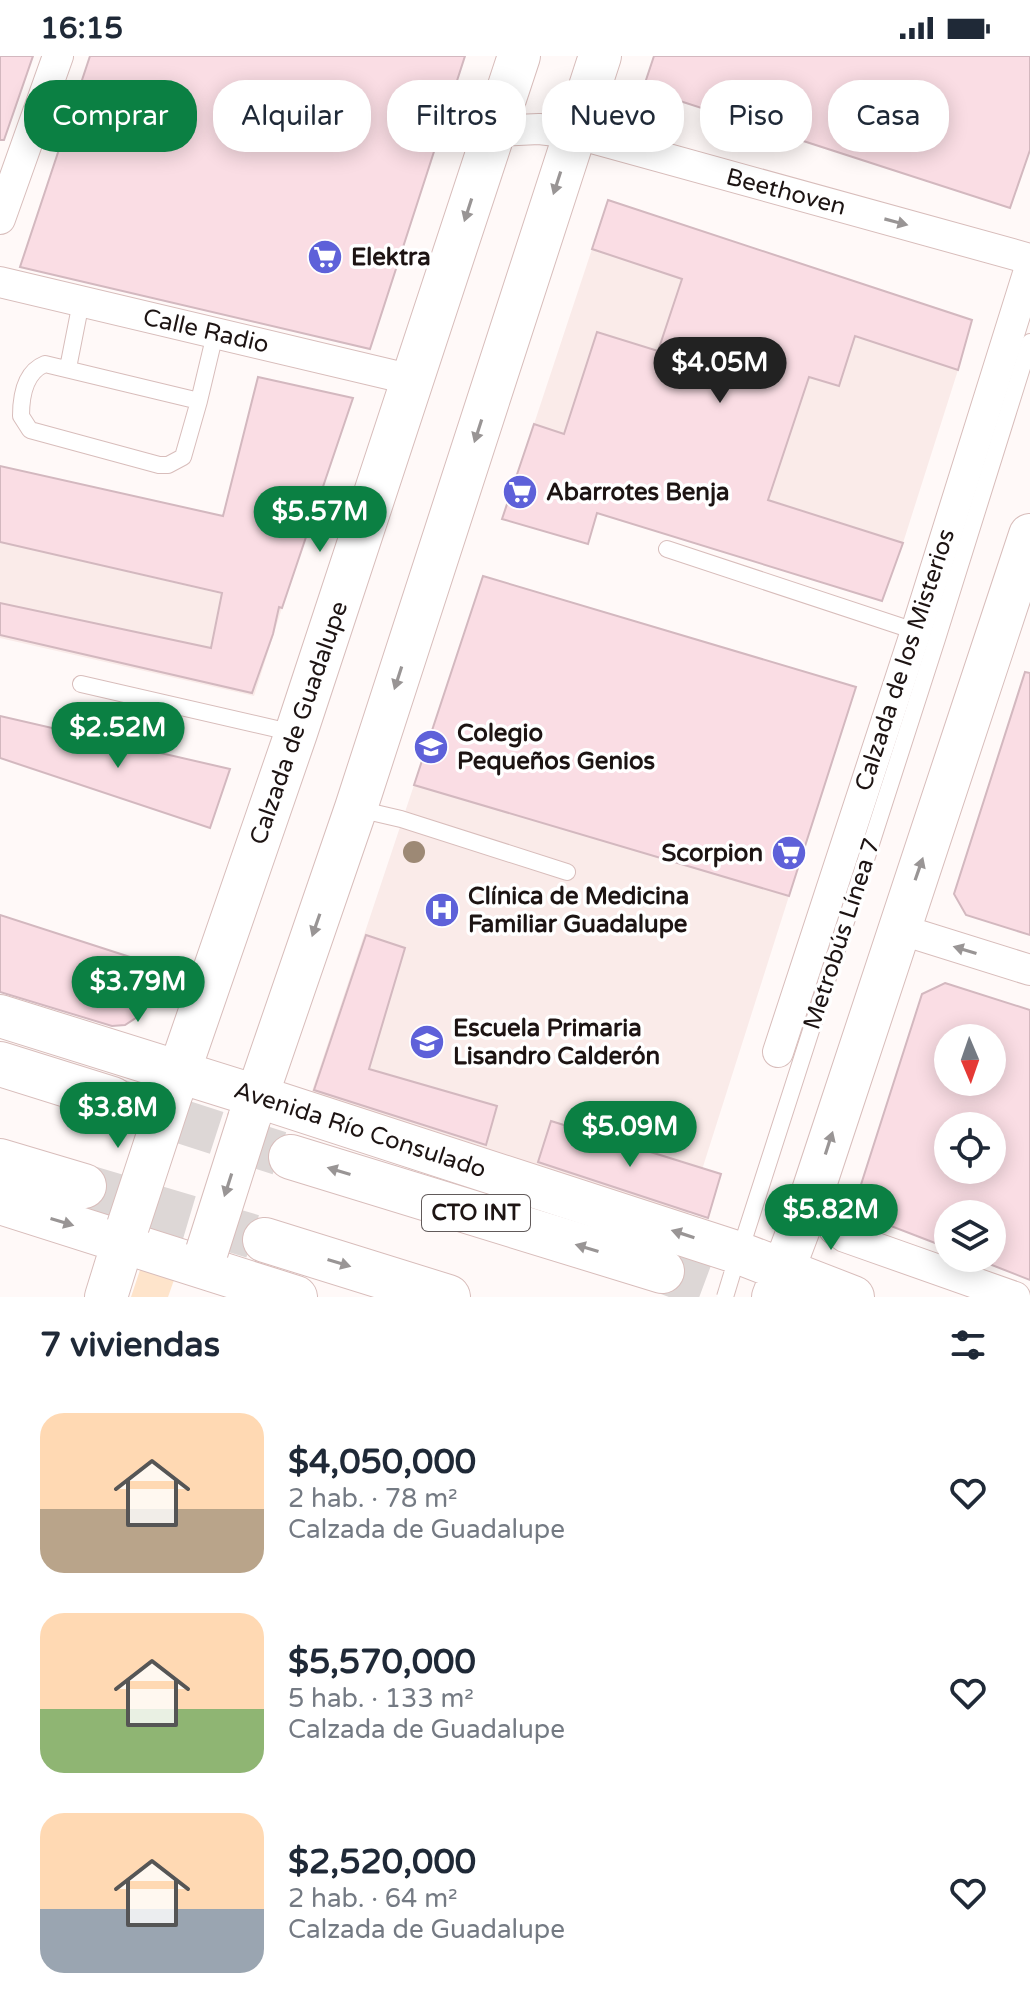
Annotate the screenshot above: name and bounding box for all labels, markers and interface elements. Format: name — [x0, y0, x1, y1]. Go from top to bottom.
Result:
text: 16:15 — [40, 10, 123, 47]
chip: Comprar — [24, 80, 197, 152]
chip: Alquilar — [213, 80, 371, 152]
chip: Filtros — [387, 80, 526, 152]
chip: Nuevo — [542, 80, 684, 152]
chip: Piso — [700, 80, 812, 152]
chip: Casa — [828, 80, 949, 152]
street label: Beethoven — [723, 162, 849, 222]
one-way arrow — [551, 171, 563, 195]
one-way arrow — [462, 198, 474, 222]
one-way arrow — [884, 216, 908, 229]
supermarket icon: Elektra — [306, 238, 344, 276]
place label: Elektra — [351, 243, 431, 272]
street label: Calle Radio — [140, 302, 272, 360]
pin: $4.05M — [655, 337, 785, 405]
text: $4.05M — [672, 347, 768, 378]
one-way arrow — [471, 419, 483, 443]
supermarket icon: Abarrotes Benja — [501, 473, 539, 511]
place label: Abarrotes Benja — [546, 478, 730, 507]
pin: $5.57M — [255, 486, 385, 554]
text: $5.57M — [272, 496, 368, 527]
street label: Calzada de los Misterios — [849, 525, 961, 795]
street label: Calzada de Guadalupe — [244, 597, 354, 849]
one-way arrow — [391, 666, 404, 690]
pin: $2.52M — [53, 702, 183, 770]
text: $2.52M — [70, 712, 166, 743]
place label: Colegio Pequeños Genios — [457, 719, 655, 776]
school or university icon: Colegio Pequeños Genios — [412, 728, 450, 766]
supermarket icon: Scorpion — [770, 834, 808, 872]
street label: Metrobús Línea 7 — [797, 835, 887, 1033]
place label: Scorpion — [661, 839, 763, 868]
one-way arrow — [914, 857, 926, 881]
place label: Clínica de Medicina Familiar Guadalupe — [468, 882, 689, 939]
hospital icon: Clínica de Medicina Familiar Guadalupe — [423, 891, 461, 929]
one-way arrow — [309, 913, 321, 937]
one-way arrow — [952, 943, 976, 956]
pin: $3.79M — [73, 956, 203, 1024]
text: $3.79M — [90, 966, 186, 997]
place label: Escuela Primaria Lisandro Calderón — [453, 1014, 660, 1071]
school or university icon: Escuela Primaria Lisandro Calderón — [408, 1023, 446, 1061]
north arrow — [934, 1024, 1006, 1096]
map controls — [934, 1024, 1006, 1272]
street label: Avenida Río Consulado — [230, 1076, 490, 1184]
pin: $3.8M — [62, 1082, 174, 1150]
text: $3.8M — [78, 1092, 158, 1123]
pin: $5.09M — [565, 1101, 695, 1169]
text: $5.09M — [582, 1111, 678, 1142]
button: locate — [934, 1112, 1006, 1184]
one-way arrow — [823, 1130, 836, 1154]
one-way arrow — [326, 1164, 350, 1177]
one-way arrow — [221, 1173, 233, 1197]
pin: $5.82M — [766, 1184, 896, 1252]
text: $5.82M — [783, 1194, 879, 1225]
road number: CTO INT — [422, 1195, 530, 1231]
button: layers — [934, 1200, 1006, 1272]
one-way arrow — [50, 1216, 74, 1229]
one-way arrow — [671, 1228, 695, 1240]
one-way arrow — [575, 1241, 599, 1253]
one-way arrow — [328, 1257, 352, 1270]
icon: filters — [946, 1323, 990, 1367]
text: 7 viviendas — [40, 1325, 220, 1366]
text: $4,050,000 — [288, 1442, 476, 1483]
icon: home — [104, 1445, 200, 1541]
icon: heart — [946, 1471, 990, 1515]
text: 2 hab. · 78 m² — [288, 1483, 458, 1514]
text: Calzada de Guadalupe — [288, 1514, 565, 1545]
text: $5,570,000 — [288, 1642, 476, 1683]
icon: home — [104, 1645, 200, 1741]
icon: heart — [946, 1671, 990, 1715]
text: 5 hab. · 133 m² — [288, 1683, 474, 1714]
text: Calzada de Guadalupe — [288, 1714, 565, 1745]
text: $2,520,000 — [288, 1842, 476, 1883]
icon: home — [104, 1845, 200, 1941]
icon: heart — [946, 1871, 990, 1915]
text: 2 hab. · 64 m² — [288, 1883, 458, 1914]
text: Calzada de Guadalupe — [288, 1914, 565, 1945]

